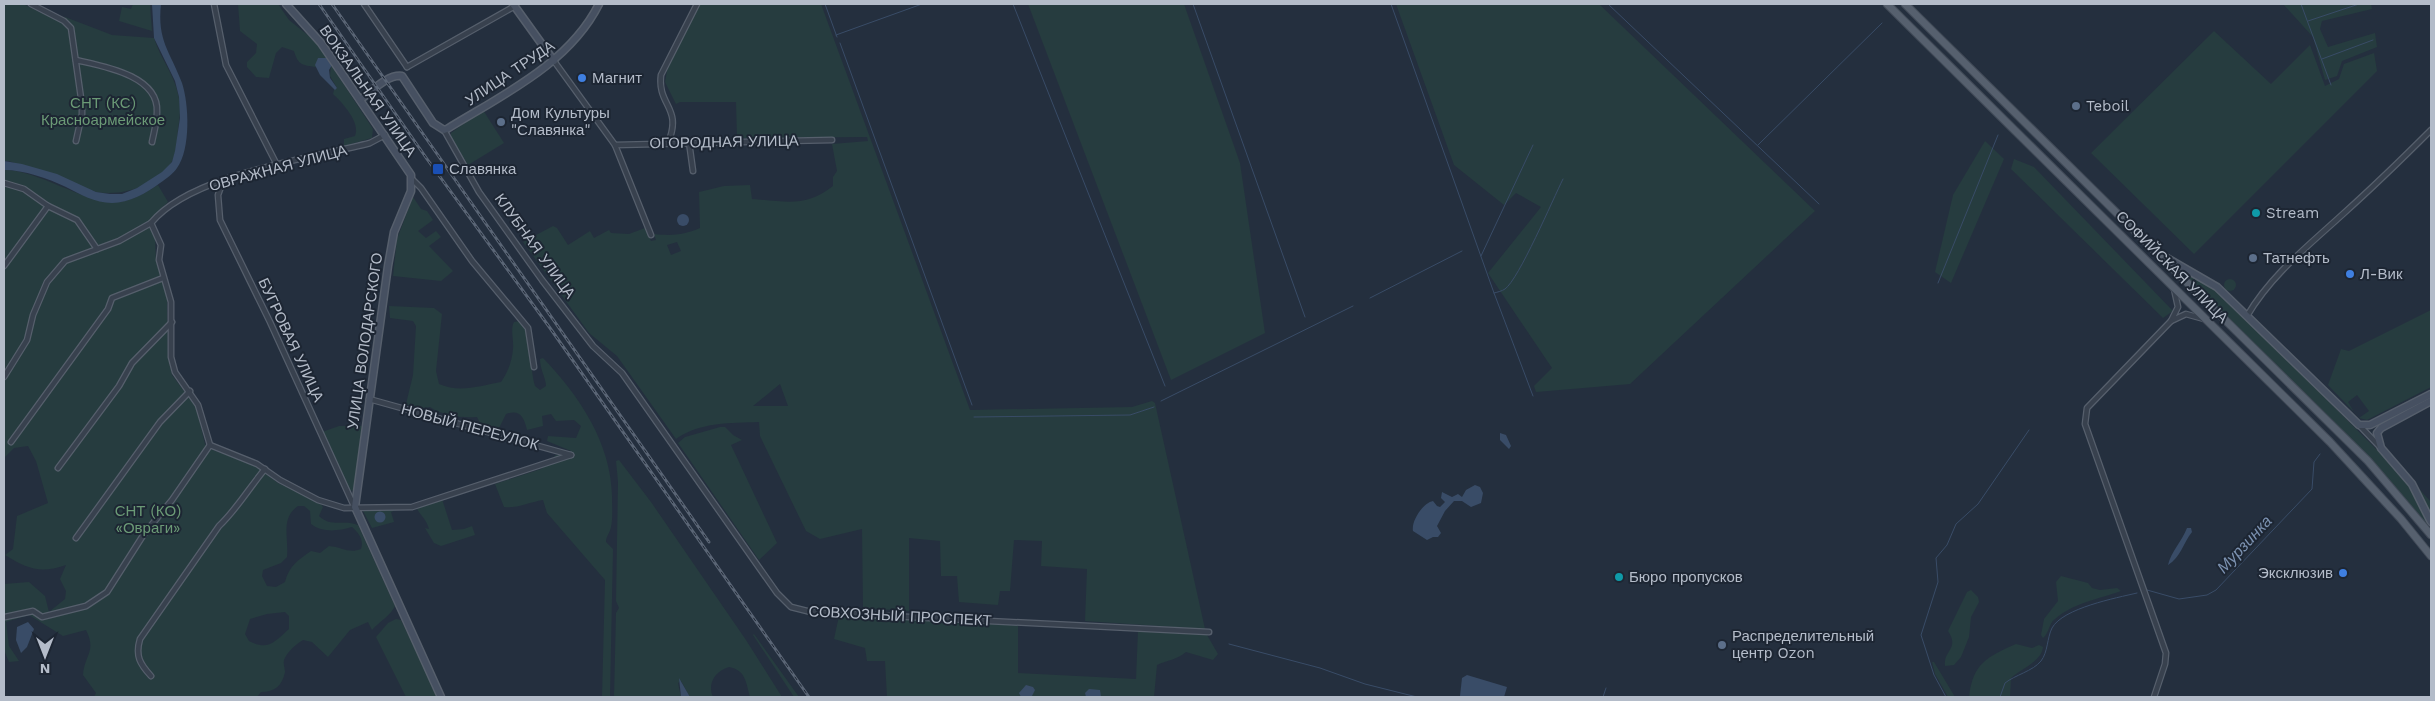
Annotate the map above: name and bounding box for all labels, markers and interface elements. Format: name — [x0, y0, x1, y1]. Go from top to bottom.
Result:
street label: ВОКЗАЛЬНАЯ УЛИЦА — [316, 22, 420, 160]
street label: УЛИЦА ТРУДА — [462, 37, 558, 109]
place label: Магнит — [592, 69, 642, 87]
marker: Магнит — [576, 72, 588, 84]
park label: СНТ (КС) Красноармейское — [41, 94, 165, 129]
place label: Teboil — [2086, 97, 2129, 115]
marker: Teboil — [2070, 100, 2082, 112]
place label: Дом Культуры "Славянка" — [511, 104, 610, 139]
marker: Дом Культуры "Славянка" — [495, 116, 507, 128]
street label: ОГОРОДНАЯ УЛИЦА — [649, 132, 799, 152]
street label: ОВРАЖНАЯ УЛИЦА — [207, 141, 349, 195]
place label: Славянка — [449, 160, 517, 178]
marker: Славянка — [431, 162, 445, 176]
street label: КЛУБНАЯ УЛИЦА — [491, 190, 579, 302]
place label: Stream — [2266, 204, 2319, 222]
street label: СОФИЙСКАЯ УЛИЦА — [2112, 207, 2232, 327]
marker: Stream — [2250, 207, 2262, 219]
place label: Татнефть — [2263, 249, 2330, 267]
street label: УЛИЦА ВОЛОДАРСКОГО — [344, 252, 386, 430]
marker: Татнефть — [2247, 252, 2259, 264]
place label: Л-Вик — [2360, 265, 2403, 283]
marker: Л-Вик — [2344, 268, 2356, 280]
street label: БУГРОВАЯ УЛИЦА — [254, 275, 328, 405]
street label: НОВЫЙ ПЕРЕУЛОК — [399, 400, 541, 454]
park label: СНТ (КО) «Овраги» — [115, 502, 181, 537]
water label: Мурзинка — [2213, 512, 2276, 577]
place label: Эксклюзив — [2258, 564, 2333, 582]
marker: Эксклюзив — [2337, 567, 2349, 579]
place label: Бюро пропусков — [1629, 568, 1743, 586]
marker: Бюро пропусков — [1613, 571, 1625, 583]
street label: СОВХОЗНЫЙ ПРОСПЕКТ — [808, 602, 992, 630]
place label: Распределительный центр Ozon — [1732, 627, 1874, 662]
north arrow — [20, 631, 70, 681]
marker: Распределительный центр Ozon — [1716, 639, 1728, 651]
text: N — [40, 661, 50, 677]

